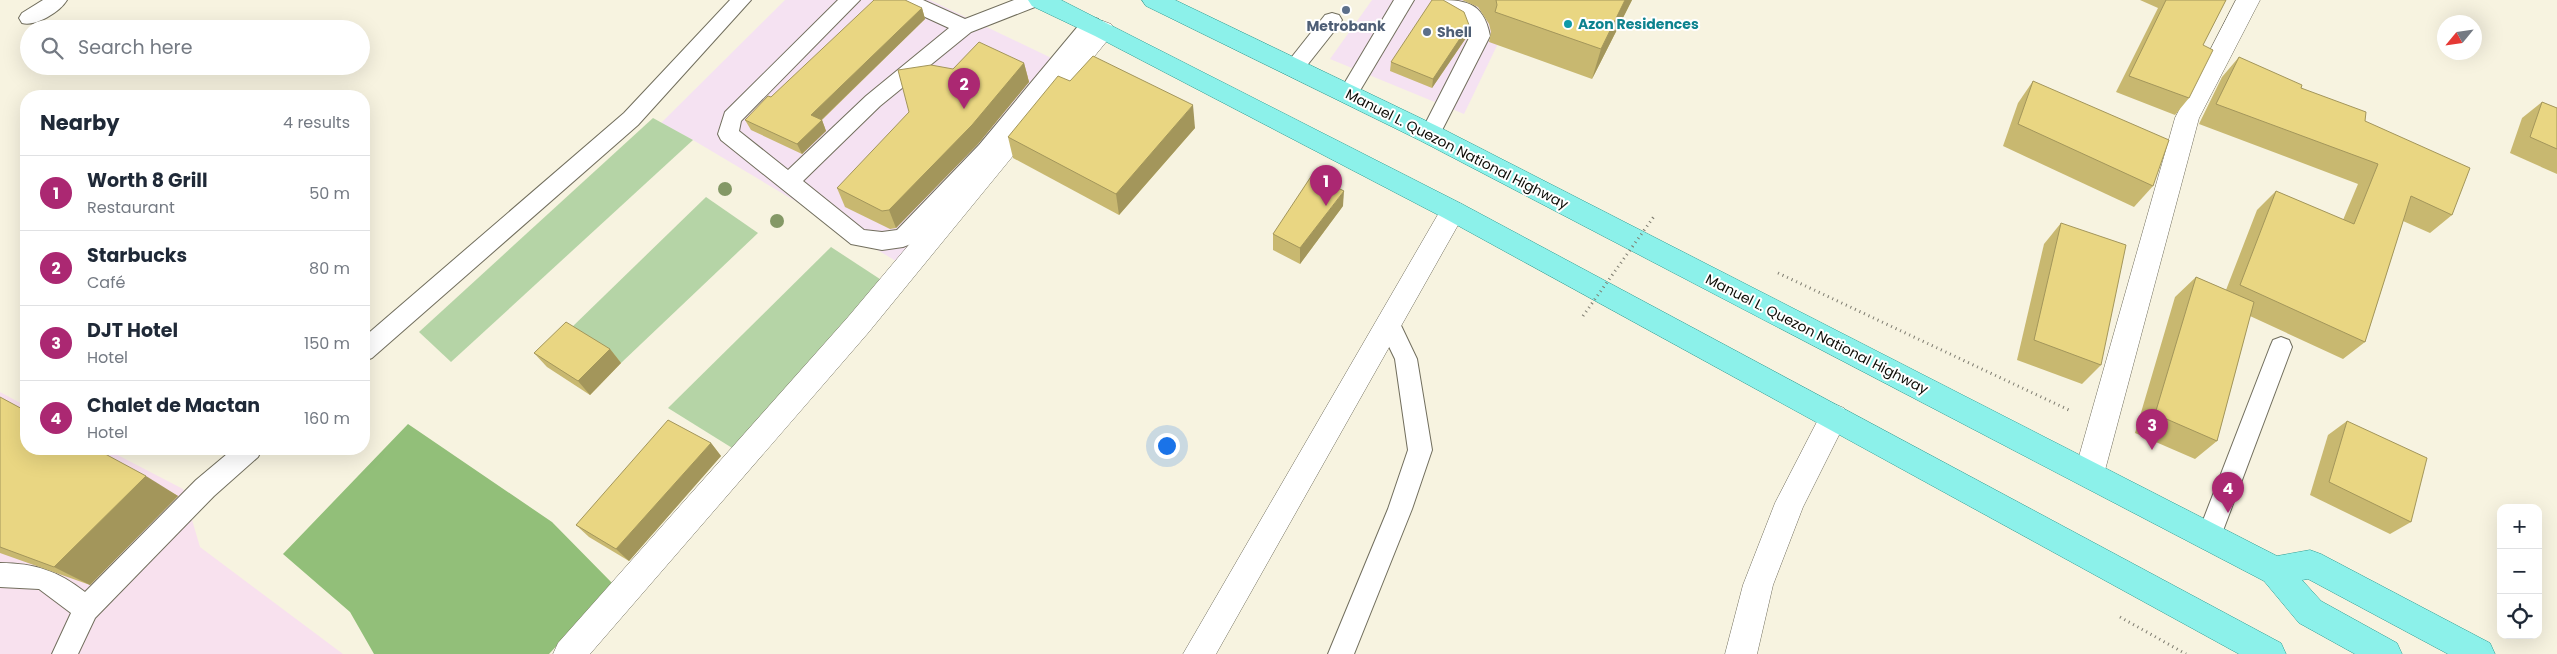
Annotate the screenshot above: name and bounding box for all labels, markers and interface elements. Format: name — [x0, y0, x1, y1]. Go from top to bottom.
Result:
marker: Metrobank — [1340, 4, 1352, 16]
place label: Azon Residences — [1578, 14, 1699, 34]
north arrow — [2437, 15, 2482, 60]
place label: Metrobank — [1306, 16, 1386, 36]
marker: Azon Residences — [1562, 18, 1574, 30]
search box — [20, 20, 370, 75]
place label: Shell — [1437, 22, 1472, 42]
marker: Shell — [1421, 26, 1433, 38]
icon: search — [38, 34, 66, 62]
text: Search here — [78, 34, 192, 61]
pin: 2 — [948, 68, 980, 109]
street label: Manuel L. Quezon National Highway — [1342, 84, 1572, 214]
text: Nearby — [40, 108, 120, 137]
text: 4 results — [283, 111, 350, 134]
pin: 1 — [1310, 165, 1342, 206]
text: Worth 8 Grill — [87, 167, 208, 194]
text: 1 — [53, 182, 59, 205]
text: 50 m — [309, 182, 350, 205]
text: Restaurant — [87, 196, 175, 219]
text: Starbucks — [87, 242, 187, 269]
text: 2 — [51, 257, 61, 280]
text: 80 m — [309, 257, 350, 280]
street label: Manuel L. Quezon National Highway — [1702, 269, 1932, 399]
text: Café — [87, 271, 125, 294]
text: DJT Hotel — [87, 317, 178, 344]
text: 3 — [51, 332, 61, 355]
text: 150 m — [304, 332, 350, 355]
text: Hotel — [87, 346, 128, 369]
text: Chalet de Mactan — [87, 392, 260, 419]
text: 4 — [51, 407, 61, 430]
text: 160 m — [304, 407, 350, 430]
pin: 3 — [2136, 409, 2168, 450]
text: Hotel — [87, 421, 128, 444]
your location — [1154, 433, 1180, 459]
pin: 4 — [2212, 472, 2244, 513]
map controls — [2497, 504, 2542, 639]
button: + — [2497, 504, 2542, 549]
button: − — [2497, 549, 2542, 594]
button: locate — [2497, 594, 2542, 639]

